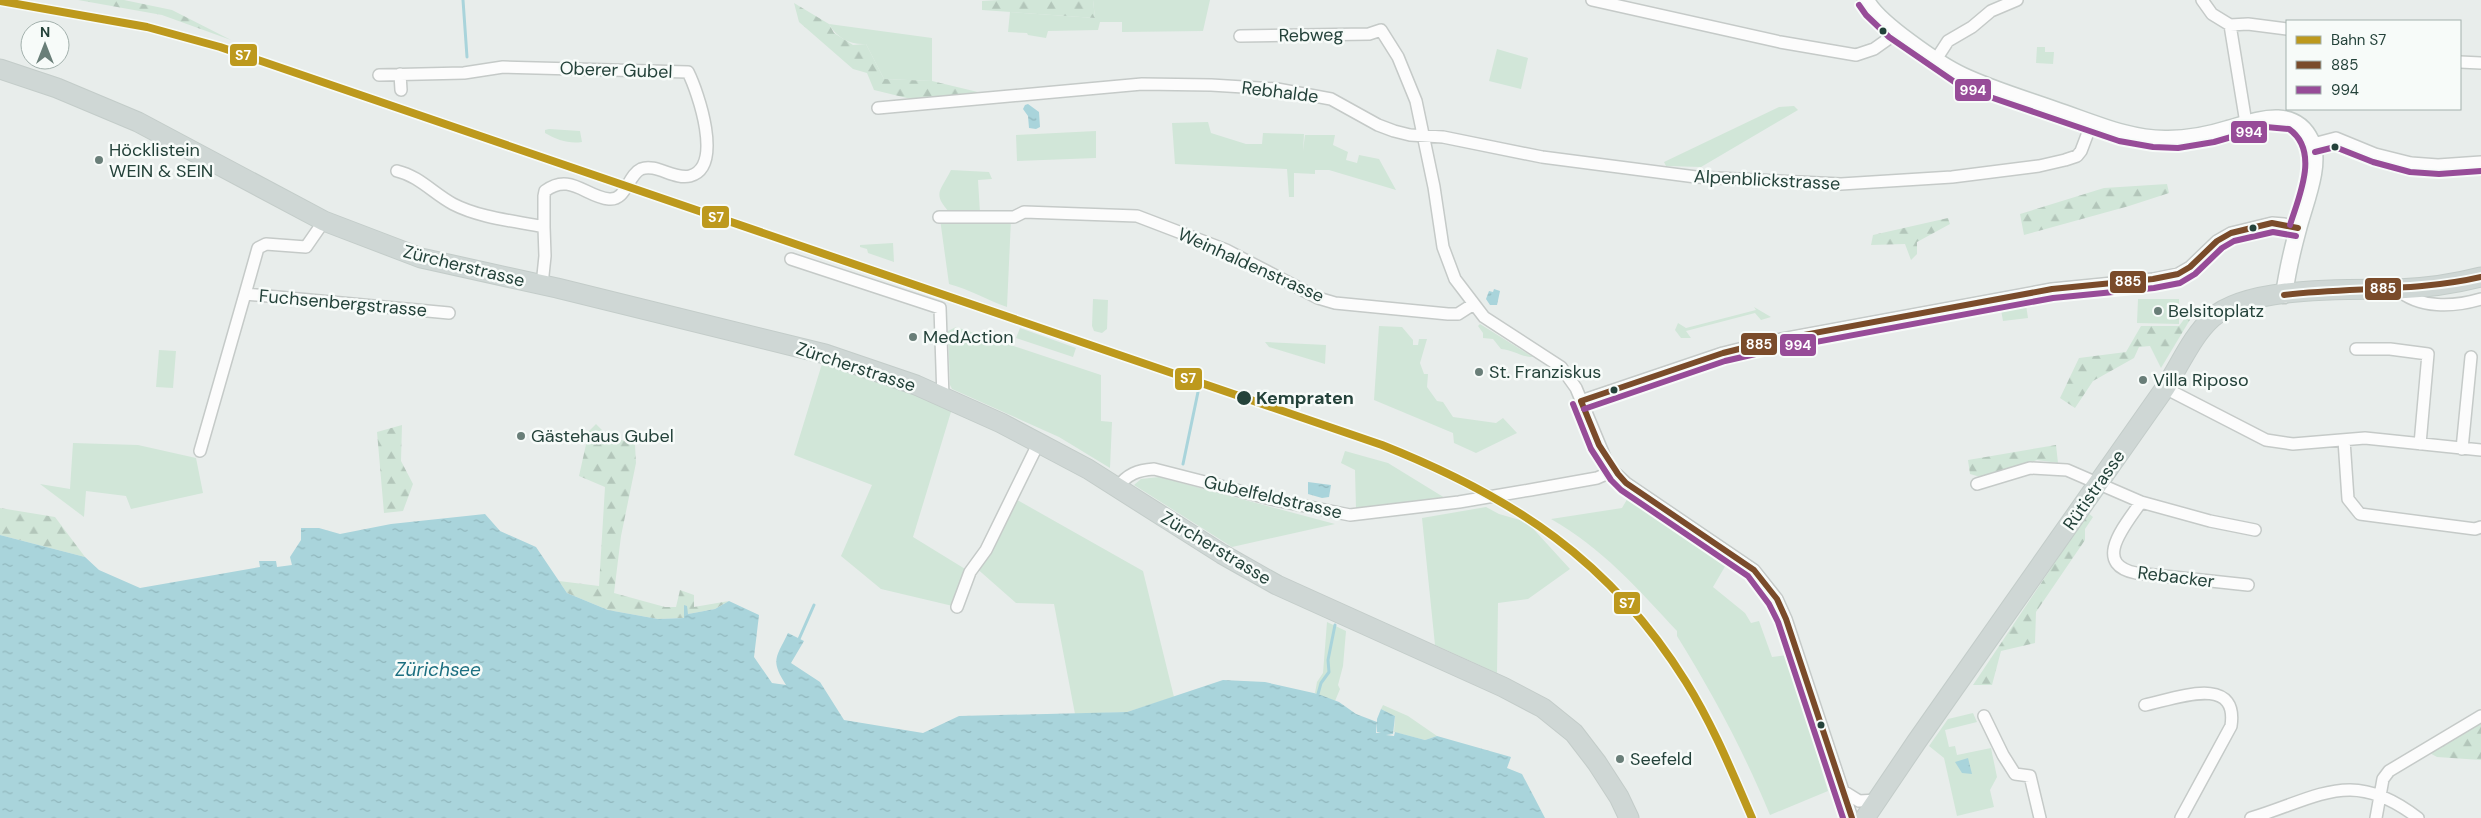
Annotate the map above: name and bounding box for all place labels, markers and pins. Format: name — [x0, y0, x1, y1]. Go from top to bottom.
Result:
unlabelled marker — [1878, 26, 1888, 36]
place label: Höcklistein WEIN & SEIN — [109, 138, 213, 183]
unlabelled marker — [2330, 142, 2340, 152]
marker: Höcklistein WEIN & SEIN — [93, 154, 105, 166]
unlabelled marker — [2248, 223, 2258, 233]
place label: Belsitoplatz — [2168, 299, 2264, 323]
marker: Belsitoplatz — [2152, 305, 2164, 317]
place label: MedAction — [923, 325, 1014, 349]
marker: MedAction — [907, 331, 919, 343]
place label: St. Franziskus — [1489, 360, 1601, 384]
marker: St. Franziskus — [1473, 366, 1485, 378]
place label: Villa Riposo — [2153, 368, 2249, 392]
marker: Villa Riposo — [2137, 374, 2149, 386]
unlabelled marker — [1609, 385, 1619, 395]
place label: Kempraten — [1256, 386, 1354, 410]
marker: Kempraten — [1235, 389, 1253, 407]
place label: Gästehaus Gubel — [531, 424, 674, 448]
marker: Gästehaus Gubel — [515, 430, 527, 442]
unlabelled marker — [1816, 720, 1826, 730]
place label: Seefeld — [1630, 747, 1692, 771]
marker: Seefeld — [1614, 753, 1626, 765]

